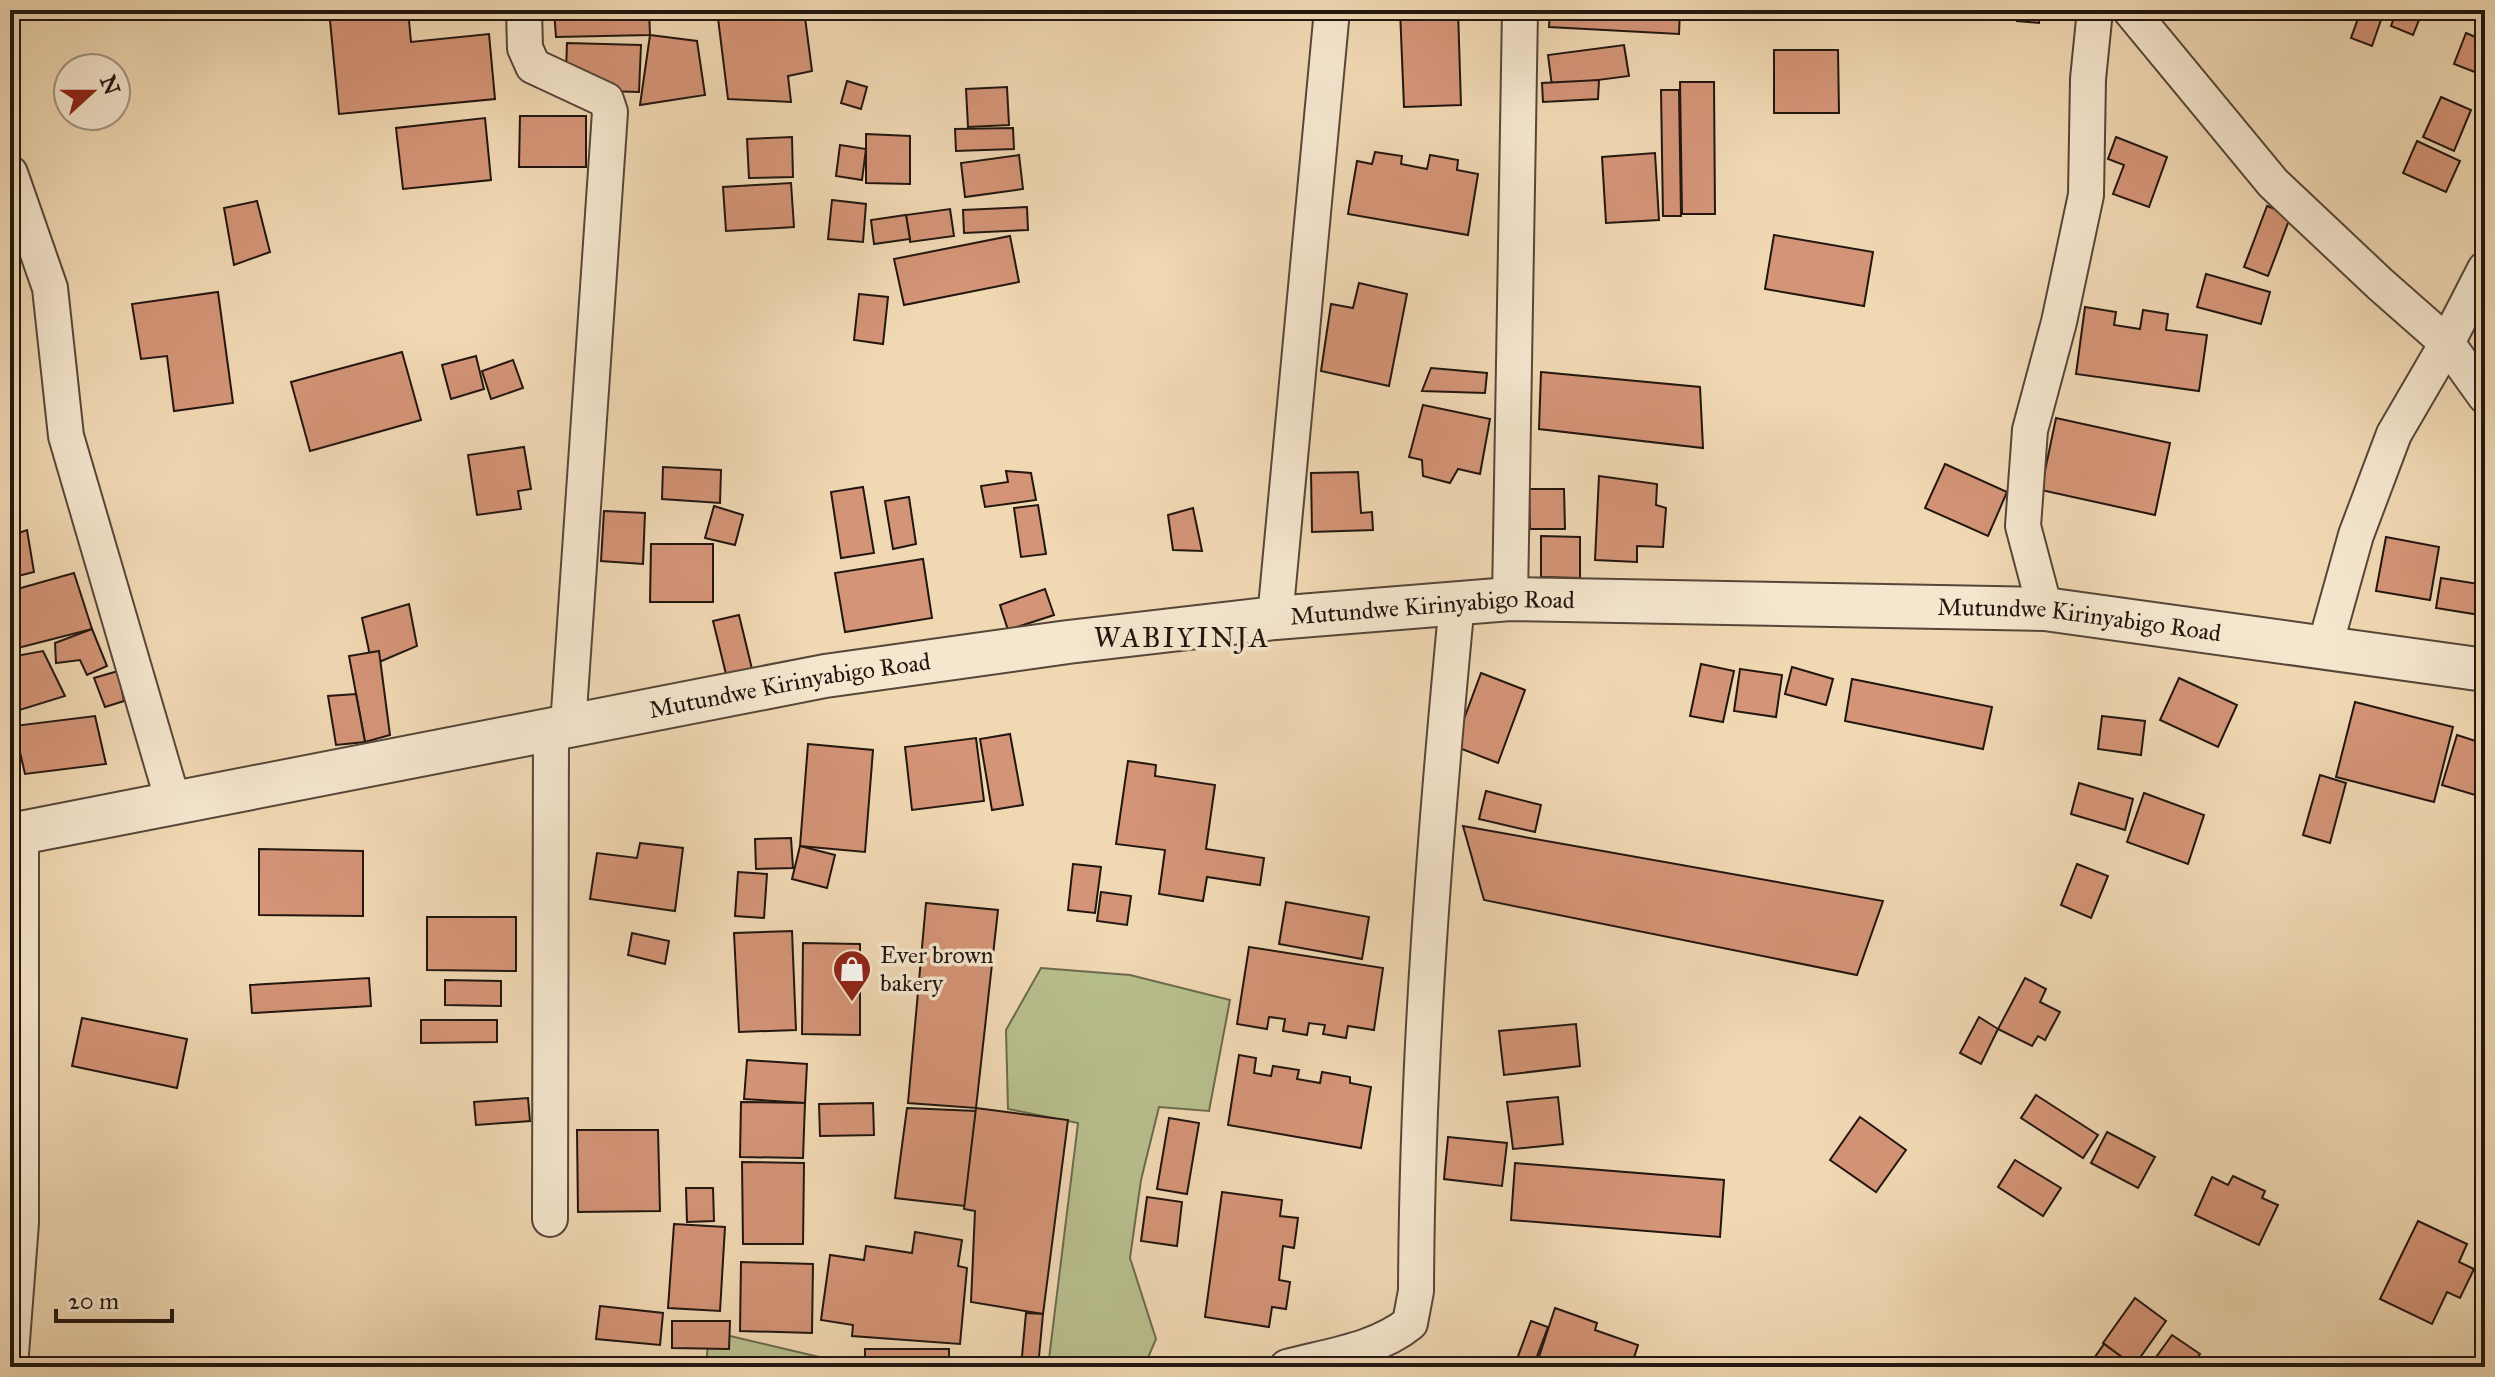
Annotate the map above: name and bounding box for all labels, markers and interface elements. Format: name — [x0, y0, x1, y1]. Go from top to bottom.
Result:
north arrow — [52, 52, 132, 132]
text: N — [94, 71, 126, 99]
street label: Mutundwe Kirinyabigo Road — [1289, 584, 1575, 632]
street label: Mutundwe Kirinyabigo Road — [1937, 592, 2223, 648]
district label: WABIYINJA — [1094, 620, 1270, 655]
street label: Mutundwe Kirinyabigo Road — [646, 646, 932, 725]
place label: Ever brown bakery — [880, 940, 993, 998]
shop icon: Ever brown bakery — [831, 948, 873, 1003]
scale bar — [56, 1273, 172, 1323]
text: 20 m — [68, 1286, 119, 1316]

